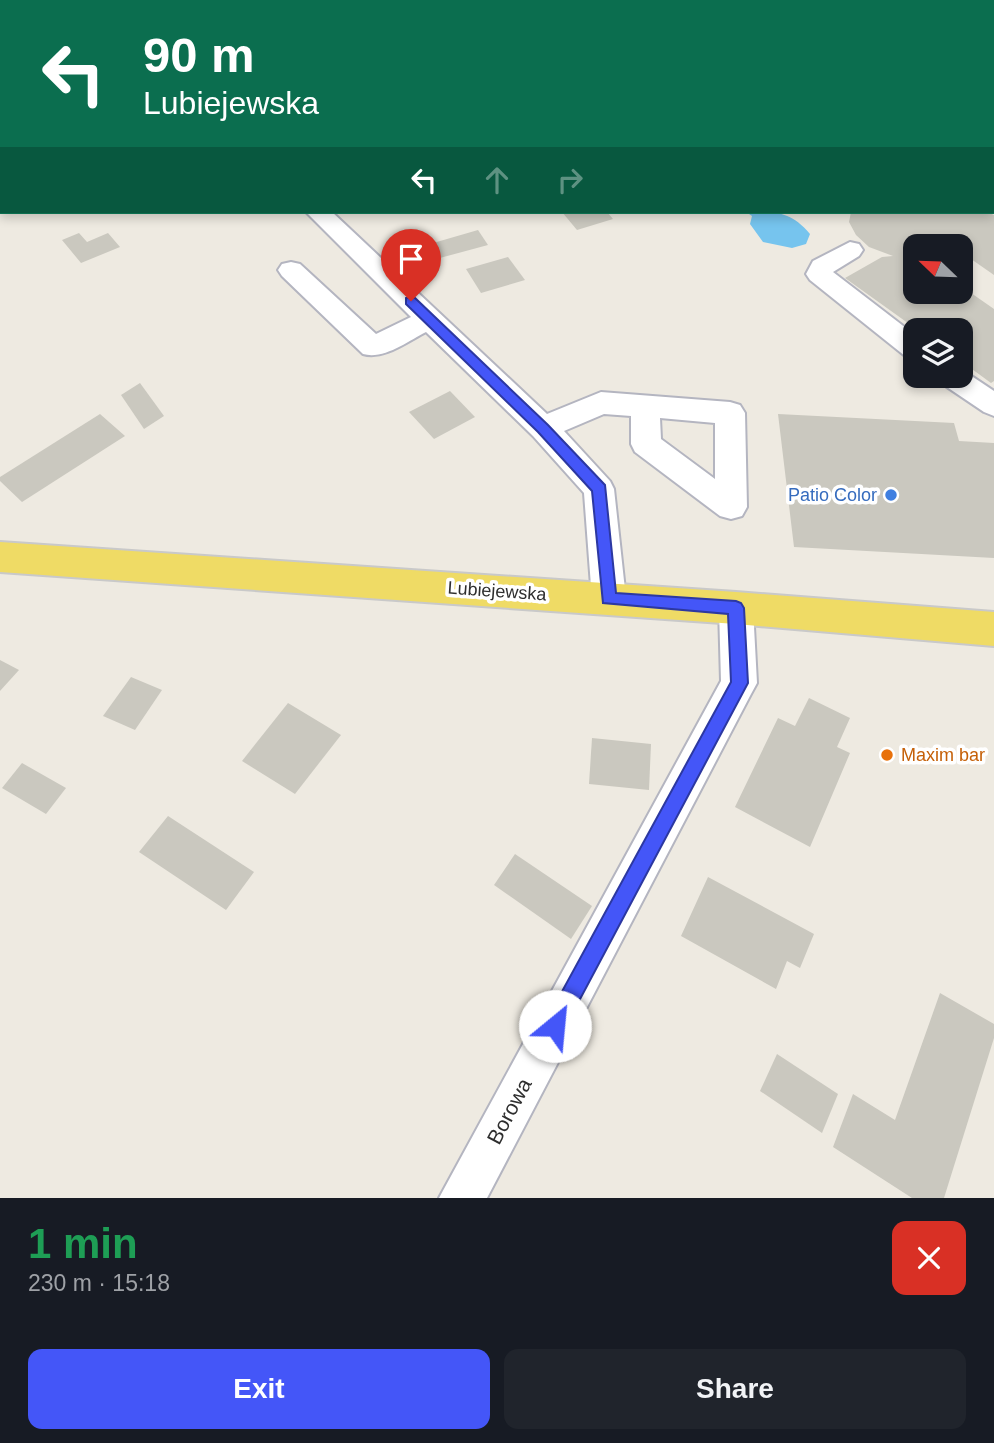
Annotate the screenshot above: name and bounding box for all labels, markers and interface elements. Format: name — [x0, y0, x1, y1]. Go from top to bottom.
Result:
icon: left — [28, 28, 119, 119]
text: 90 m — [143, 28, 255, 82]
text: Lubiejewska — [143, 85, 319, 121]
icon: left — [405, 161, 443, 199]
icon: ahead — [478, 161, 516, 199]
icon: right — [551, 161, 589, 199]
pin — [381, 229, 441, 301]
north arrow — [903, 234, 973, 304]
map controls — [903, 234, 973, 388]
icon: arrive — [392, 240, 430, 278]
button: layers — [903, 318, 973, 388]
place label: Patio Color — [788, 485, 877, 505]
marker: Patio Color — [883, 487, 899, 503]
street label: Lubiejewska — [447, 578, 548, 604]
place label: Maxim bar — [901, 745, 985, 765]
marker: Maxim bar — [879, 747, 895, 763]
position arrow — [518, 989, 592, 1063]
street label: Borowa — [482, 1074, 536, 1148]
text: 1 min — [28, 1220, 138, 1267]
button: close — [892, 1221, 966, 1295]
text: 230 m · 15:18 — [28, 1270, 170, 1296]
button: Exit — [28, 1349, 490, 1429]
button: Share — [504, 1349, 966, 1429]

